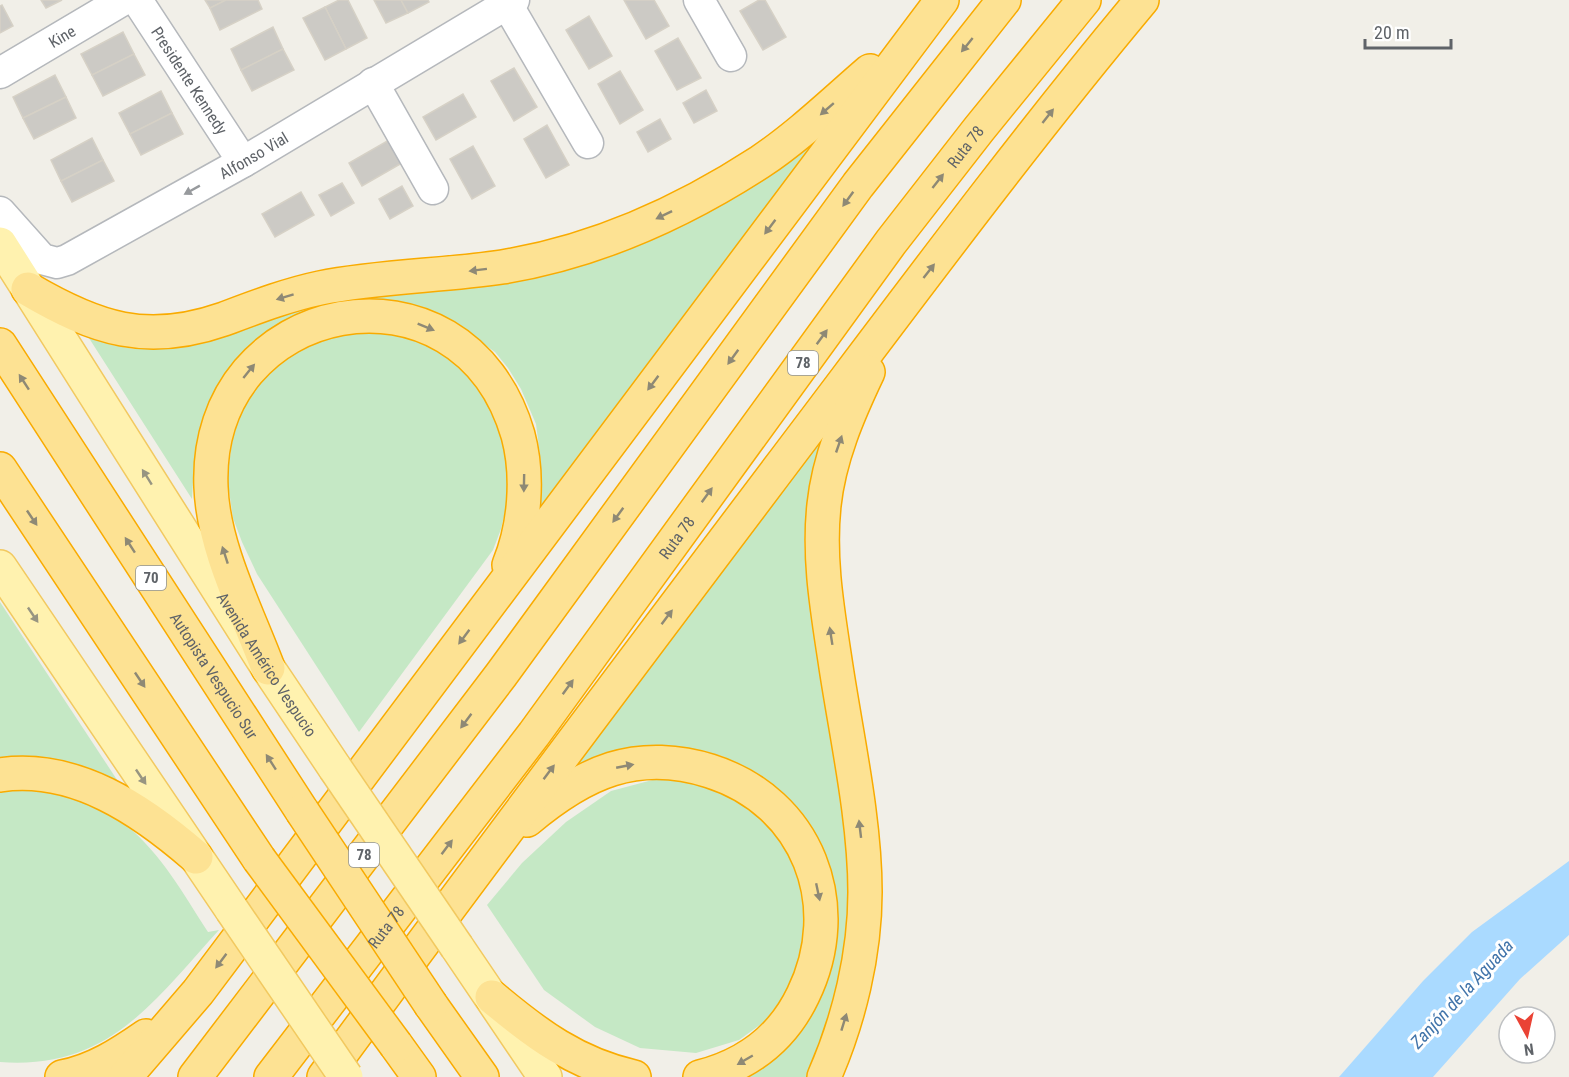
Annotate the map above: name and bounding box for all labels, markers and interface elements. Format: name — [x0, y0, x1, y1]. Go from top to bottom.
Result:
scale bar — [1365, 12, 1450, 50]
street label: Kine — [45, 21, 79, 52]
text: 20 m — [1374, 22, 1409, 43]
street label: Presidente Kennedy — [147, 23, 231, 138]
one-way arrow — [962, 38, 974, 53]
one-way arrow — [819, 102, 835, 115]
one-way arrow — [1041, 108, 1054, 124]
street label: Ruta 78 — [943, 122, 988, 172]
street label: Alfonso Vial — [216, 128, 292, 183]
one-way arrow — [931, 173, 944, 189]
one-way arrow — [183, 185, 200, 195]
one-way arrow — [842, 191, 854, 207]
one-way arrow — [656, 211, 673, 220]
one-way arrow — [764, 219, 776, 235]
one-way arrow — [923, 263, 935, 279]
one-way arrow — [469, 265, 488, 274]
one-way arrow — [276, 293, 294, 302]
one-way arrow — [418, 322, 436, 332]
one-way arrow — [815, 330, 827, 345]
one-way arrow — [727, 348, 739, 364]
road number: 78 — [788, 351, 818, 375]
one-way arrow — [243, 363, 256, 379]
one-way arrow — [18, 374, 30, 390]
one-way arrow — [648, 376, 660, 391]
one-way arrow — [834, 435, 844, 453]
one-way arrow — [142, 469, 153, 485]
one-way arrow — [519, 473, 529, 492]
one-way arrow — [701, 488, 713, 504]
one-way arrow — [612, 506, 624, 522]
one-way arrow — [27, 509, 38, 526]
street label: Ruta 78 — [655, 513, 699, 563]
one-way arrow — [125, 537, 136, 553]
one-way arrow — [220, 546, 229, 564]
road number: 70 — [136, 566, 166, 590]
street label: Avenida Américo Vespucio — [213, 589, 320, 741]
one-way arrow — [27, 607, 39, 623]
street label: Autopista Vespucio Sur — [166, 609, 262, 743]
one-way arrow — [660, 609, 672, 624]
one-way arrow — [827, 627, 836, 646]
one-way arrow — [458, 629, 470, 644]
one-way arrow — [134, 672, 145, 688]
one-way arrow — [562, 680, 574, 696]
one-way arrow — [460, 714, 472, 729]
one-way arrow — [265, 753, 276, 770]
one-way arrow — [616, 761, 635, 770]
one-way arrow — [543, 765, 555, 780]
one-way arrow — [136, 769, 147, 785]
one-way arrow — [855, 820, 865, 839]
one-way arrow — [441, 840, 453, 856]
road number: 78 — [349, 843, 379, 867]
one-way arrow — [814, 883, 823, 902]
street label: Ruta 78 — [364, 902, 409, 952]
water label: Zanjón de la Aguada — [1405, 935, 1517, 1053]
one-way arrow — [216, 954, 228, 969]
north arrow — [1497, 1005, 1557, 1065]
one-way arrow — [840, 1013, 849, 1031]
text: N — [1523, 1039, 1535, 1059]
one-way arrow — [737, 1054, 753, 1065]

